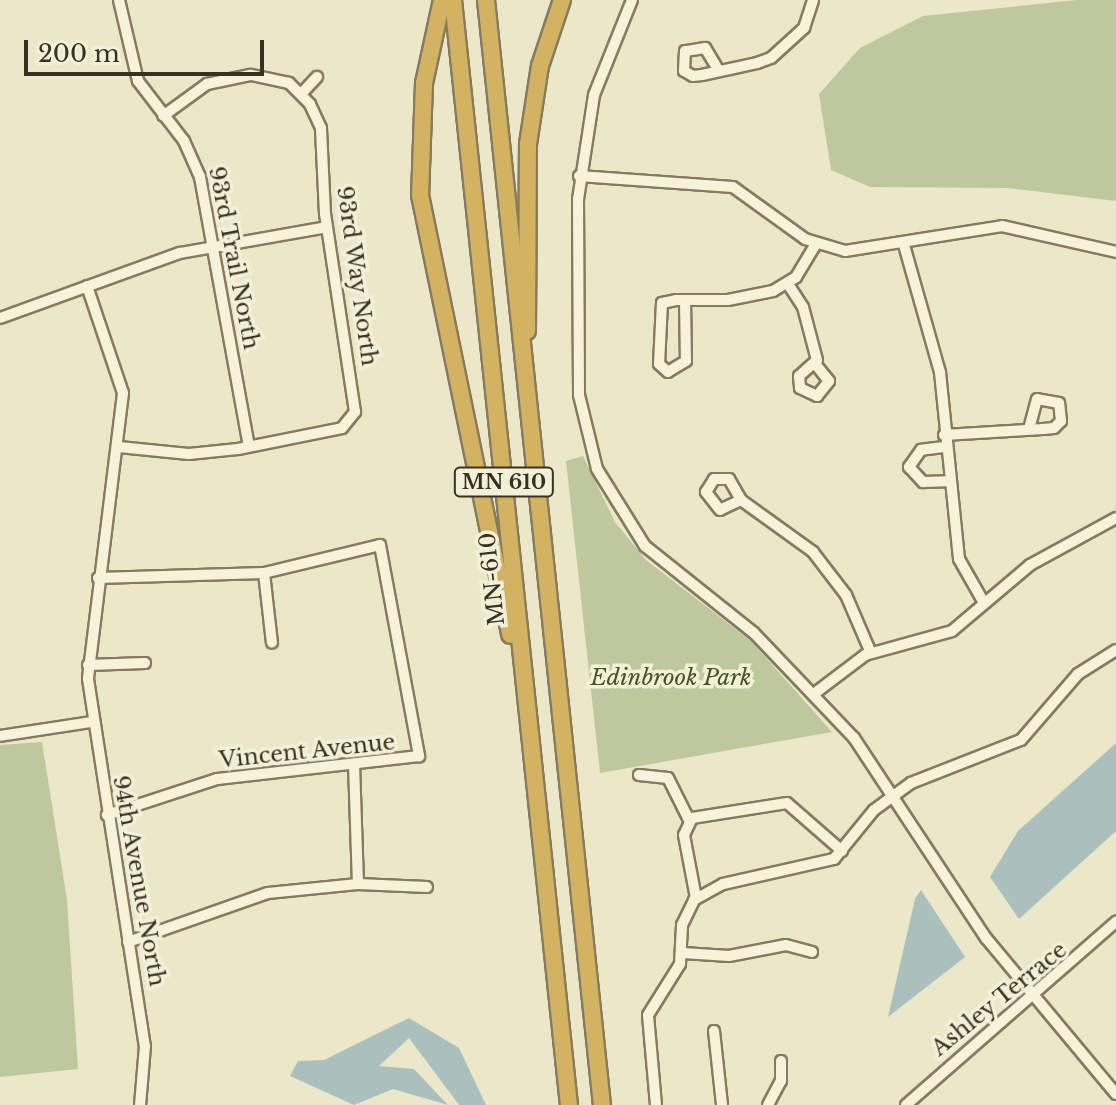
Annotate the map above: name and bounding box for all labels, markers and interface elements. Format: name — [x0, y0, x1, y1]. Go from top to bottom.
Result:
scale bar — [28, 24, 268, 74]
text: 200 m — [38, 39, 120, 68]
street label: 93rd Trail North — [203, 164, 265, 352]
street label: 93rd Way North — [331, 184, 383, 368]
road number: MN 610 — [452, 466, 556, 498]
street label: MN-610 — [474, 531, 510, 627]
park label: Edinbrook Park — [591, 665, 751, 691]
street label: Vincent Avenue — [217, 729, 397, 773]
street label: 94th Avenue North — [107, 773, 171, 989]
street label: Ashley Terrace — [926, 936, 1072, 1062]

